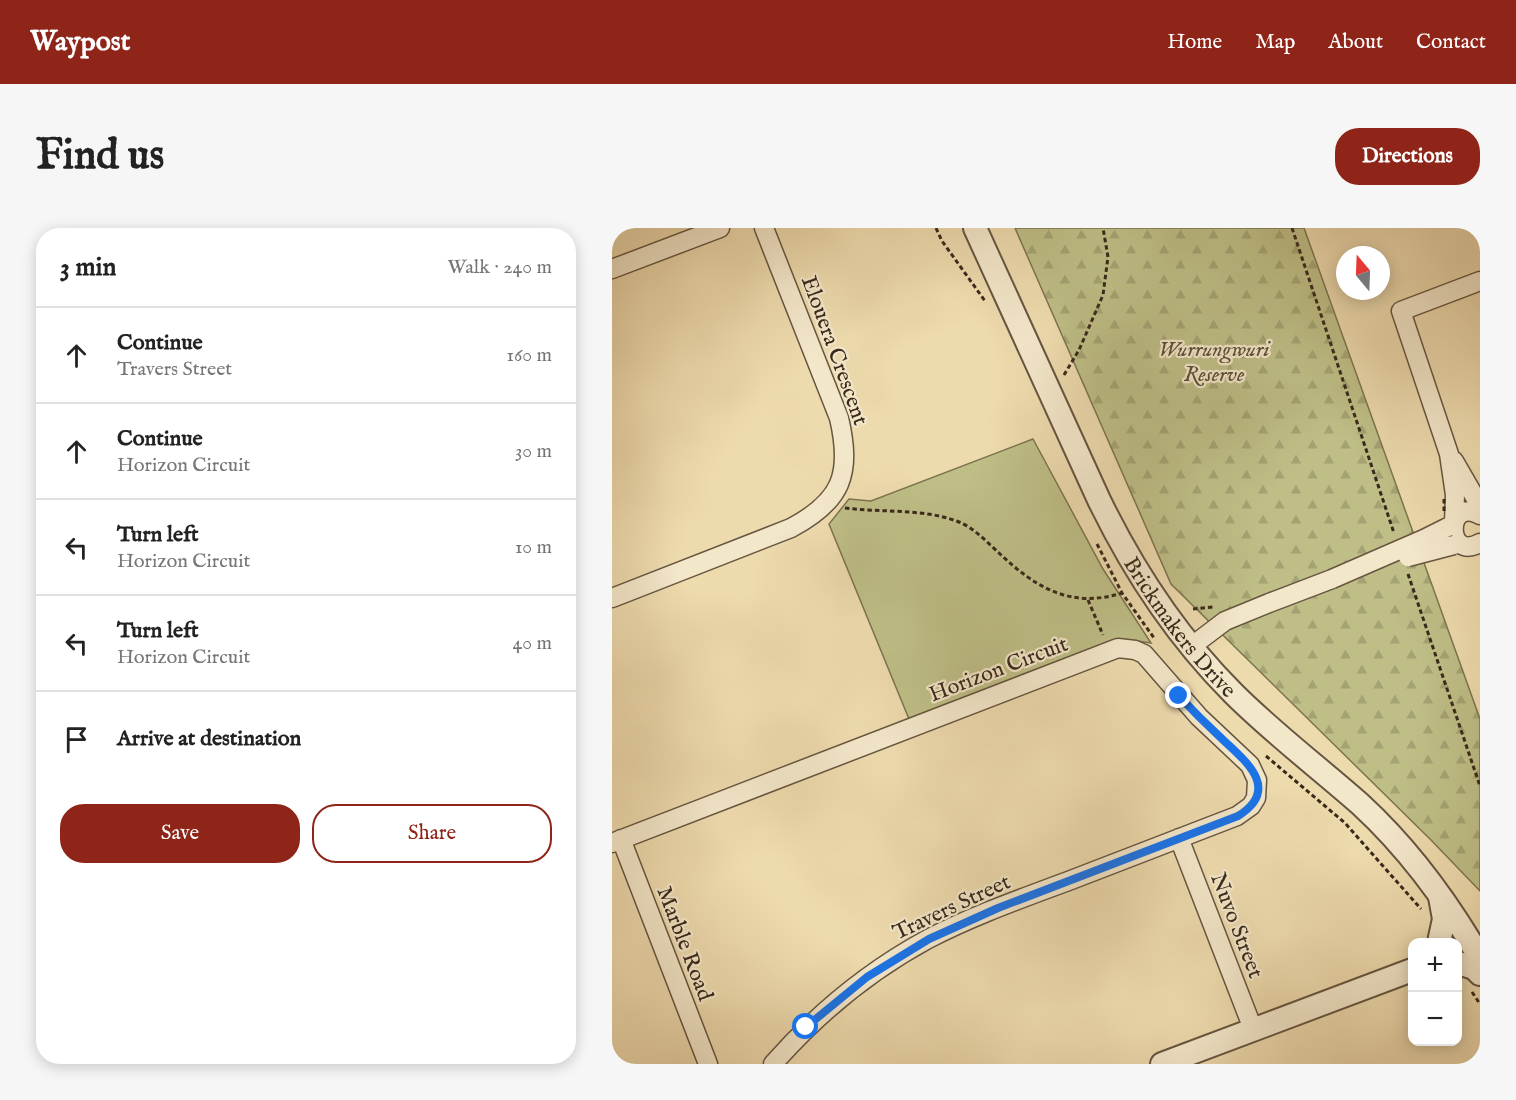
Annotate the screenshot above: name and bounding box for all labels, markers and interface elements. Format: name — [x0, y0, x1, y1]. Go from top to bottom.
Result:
text: Waypost — [30, 25, 130, 60]
text: Home — [1167, 29, 1222, 56]
text: Map — [1255, 29, 1295, 56]
text: About — [1328, 29, 1383, 56]
text: Contact — [1416, 29, 1486, 56]
button: Directions — [1335, 128, 1480, 185]
text: Find us — [36, 130, 164, 183]
north arrow — [1336, 246, 1390, 300]
text: 3 min — [60, 251, 116, 284]
text: Walk · 240 m — [447, 255, 552, 280]
street label: Elouera Crescent — [794, 272, 874, 430]
text: Continue — [117, 329, 203, 357]
park label: Wurrungwuri Reserve — [1158, 336, 1271, 389]
icon: ahead — [60, 339, 93, 372]
text: 160 m — [506, 343, 552, 368]
text: Travers Street — [117, 357, 232, 382]
text: Continue — [117, 425, 203, 453]
icon: ahead — [60, 435, 93, 468]
text: 30 m — [515, 439, 552, 464]
text: Horizon Circuit — [117, 453, 250, 478]
text: Turn left — [117, 521, 199, 549]
icon: left — [60, 531, 93, 564]
text: 10 m — [515, 535, 552, 560]
text: Horizon Circuit — [117, 549, 250, 574]
street label: Brickmakers Drive — [1117, 552, 1242, 704]
text: Turn left — [117, 617, 199, 645]
icon: left — [60, 627, 93, 660]
street label: Horizon Circuit — [925, 630, 1073, 709]
text: 40 m — [513, 631, 552, 656]
text: Horizon Circuit — [117, 645, 250, 670]
route end — [1165, 682, 1191, 708]
icon: arrive — [60, 723, 93, 756]
text: Arrive at destination — [117, 725, 301, 753]
button: Save — [60, 804, 300, 863]
button: Share — [312, 804, 552, 863]
street label: Travers Street — [889, 868, 1016, 947]
street label: Nuvo Street — [1203, 869, 1269, 983]
street label: Marble Road — [649, 882, 719, 1005]
map controls — [1408, 938, 1462, 1046]
button: + — [1408, 938, 1462, 992]
button: − — [1408, 992, 1462, 1046]
route start — [792, 1013, 818, 1039]

